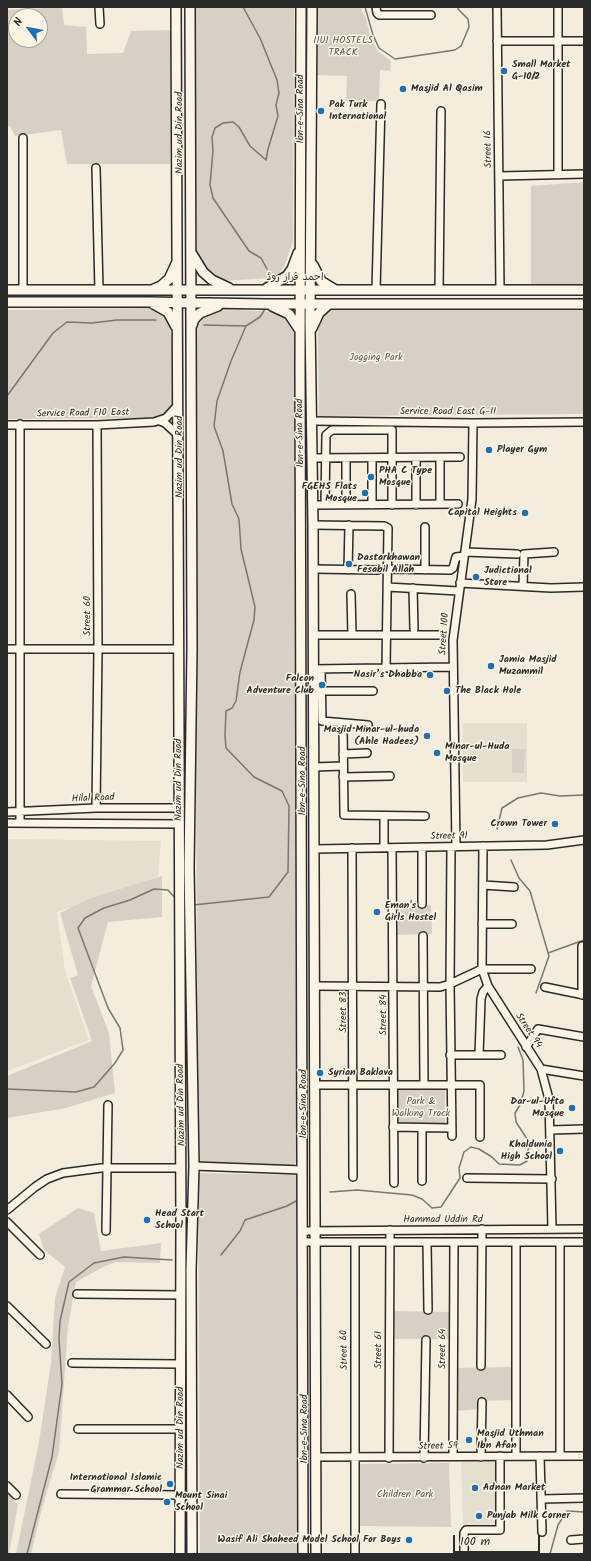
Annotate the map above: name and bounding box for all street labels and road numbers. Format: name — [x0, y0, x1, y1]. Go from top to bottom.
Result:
street label: Ibn-e-Sina Road — [295, 74, 307, 144]
street label: Nazim ud Din Road — [174, 92, 186, 174]
street label: Street 16 — [483, 130, 495, 168]
street label: احمد فراز روڈ — [267, 272, 323, 284]
street label: Ibn-e-Sina Road — [294, 398, 308, 468]
street label: Service Road East G-11 — [400, 406, 496, 418]
street label: Service Road F10 East — [37, 407, 129, 421]
street label: Nazim ud Din Road — [174, 416, 186, 498]
street label: Street 60 — [82, 596, 94, 636]
street label: Street 100 — [438, 612, 452, 656]
street label: Nazim ud Din Road — [173, 739, 185, 821]
street label: Ibn-e-Sina Road — [297, 746, 309, 816]
street label: Hilal Road — [71, 792, 115, 806]
street label: Street 91 — [430, 831, 468, 843]
street label: Street 83 — [338, 991, 350, 1033]
street label: Street 84 — [378, 995, 390, 1035]
street label: Street 94 — [512, 1011, 544, 1051]
street label: Nazim ud Din Road — [175, 1064, 189, 1146]
street label: Ibn-e-Sina Road — [298, 1069, 310, 1139]
street label: Hammad Uddin Rd — [403, 1214, 483, 1226]
street label: Street 64 — [437, 1329, 449, 1369]
street label: Street 60 — [339, 1330, 351, 1370]
street label: Street 61 — [373, 1331, 385, 1369]
street label: Nazim ud Din Road — [175, 1387, 187, 1469]
street label: Ibn-e-Sina Road — [299, 1394, 311, 1464]
street label: Street 59 — [418, 1441, 458, 1453]

